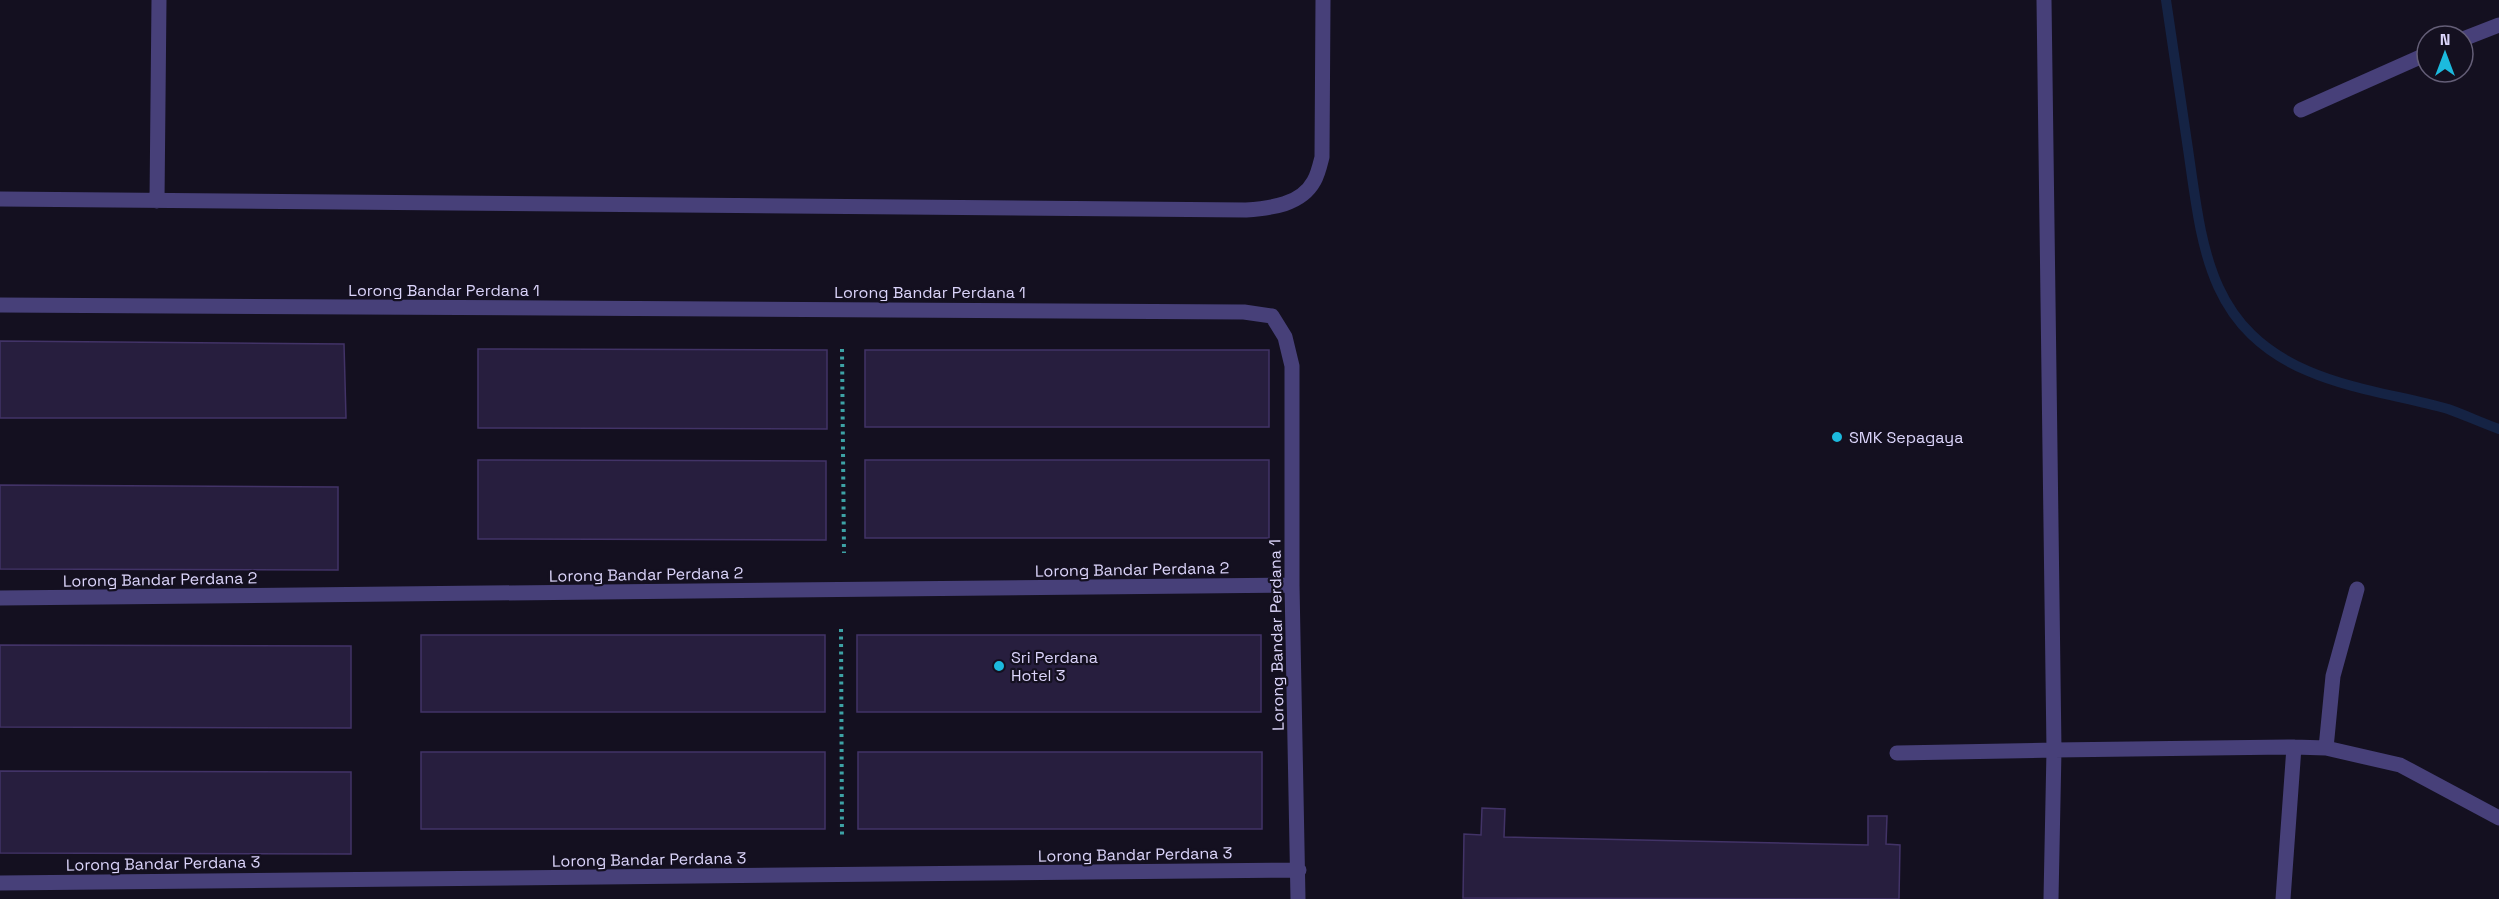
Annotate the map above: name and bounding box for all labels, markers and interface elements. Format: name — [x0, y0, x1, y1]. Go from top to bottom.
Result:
north arrow — [2415, 24, 2475, 84]
text: N — [2440, 29, 2450, 50]
street label: Lorong Bandar Perdana 1 — [348, 280, 540, 301]
street label: Lorong Bandar Perdana 1 — [834, 282, 1026, 303]
place label: SMK Sepagaya — [1849, 427, 1963, 448]
marker: SMK Sepagaya — [1830, 430, 1844, 444]
street label: Lorong Bandar Perdana 1 — [1264, 539, 1289, 731]
street label: Lorong Bandar Perdana 2 — [1035, 557, 1229, 582]
street label: Lorong Bandar Perdana 2 — [549, 562, 743, 587]
street label: Lorong Bandar Perdana 2 — [63, 567, 257, 592]
place label: Sri Perdana Hotel 3 — [1011, 647, 1098, 686]
marker: Sri Perdana Hotel 3 — [992, 659, 1006, 673]
street label: Lorong Bandar Perdana 3 — [1038, 842, 1232, 867]
street label: Lorong Bandar Perdana 3 — [552, 847, 746, 872]
street label: Lorong Bandar Perdana 3 — [66, 851, 260, 876]

